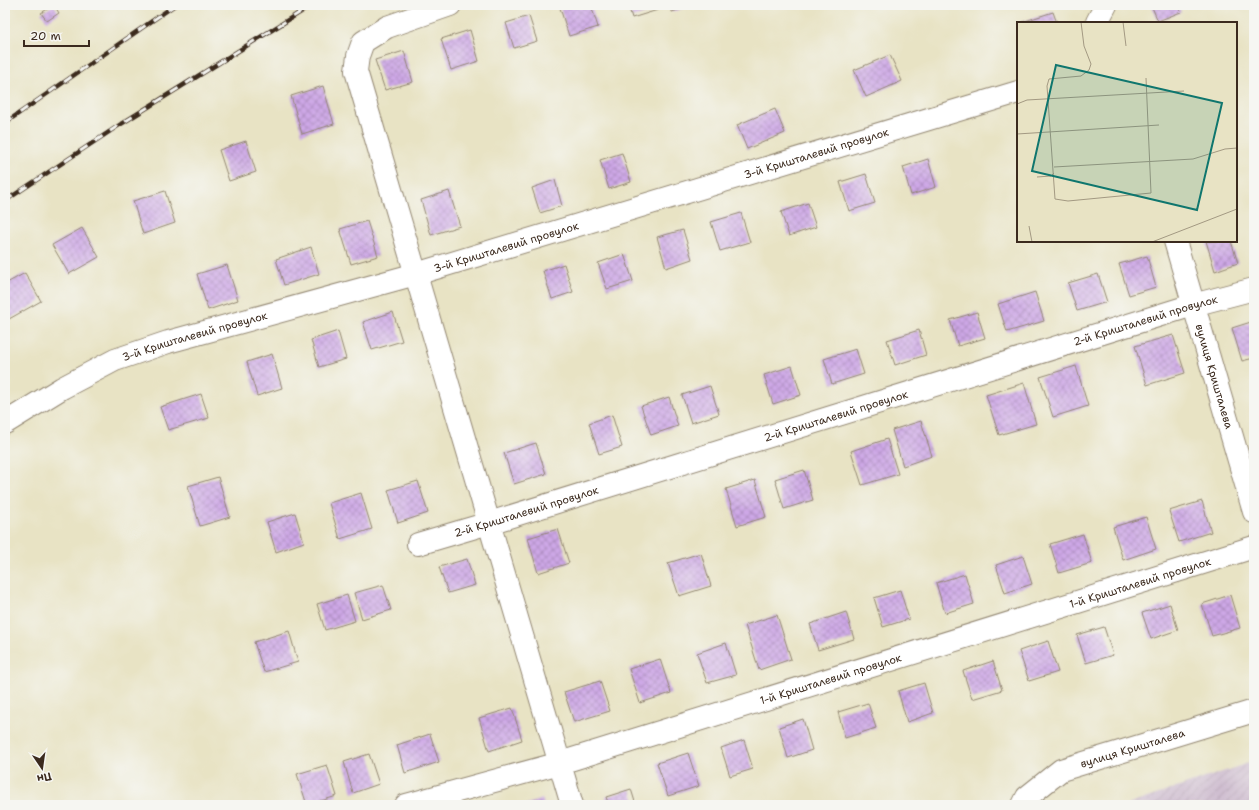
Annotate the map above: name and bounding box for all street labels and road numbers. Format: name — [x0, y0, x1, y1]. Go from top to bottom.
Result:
street label: 3-й Кришталевий провулок — [742, 124, 891, 182]
street label: 3-й Кришталевий провулок — [432, 218, 580, 276]
street label: 2-й Кришталевий провулок — [1071, 291, 1219, 349]
street label: 3-й Кришталевий провулок — [120, 308, 269, 365]
street label: вулиця Кришталева — [1192, 322, 1237, 431]
street label: 2-й Кришталевий провулок — [762, 386, 910, 445]
street label: 2-й Кришталевий провулок — [452, 482, 600, 540]
street label: 1-й Кришталевий провулок — [1067, 553, 1213, 612]
street label: 1-й Кришталевий провулок — [758, 650, 903, 708]
street label: вулиця Кришталева — [1078, 725, 1187, 771]

